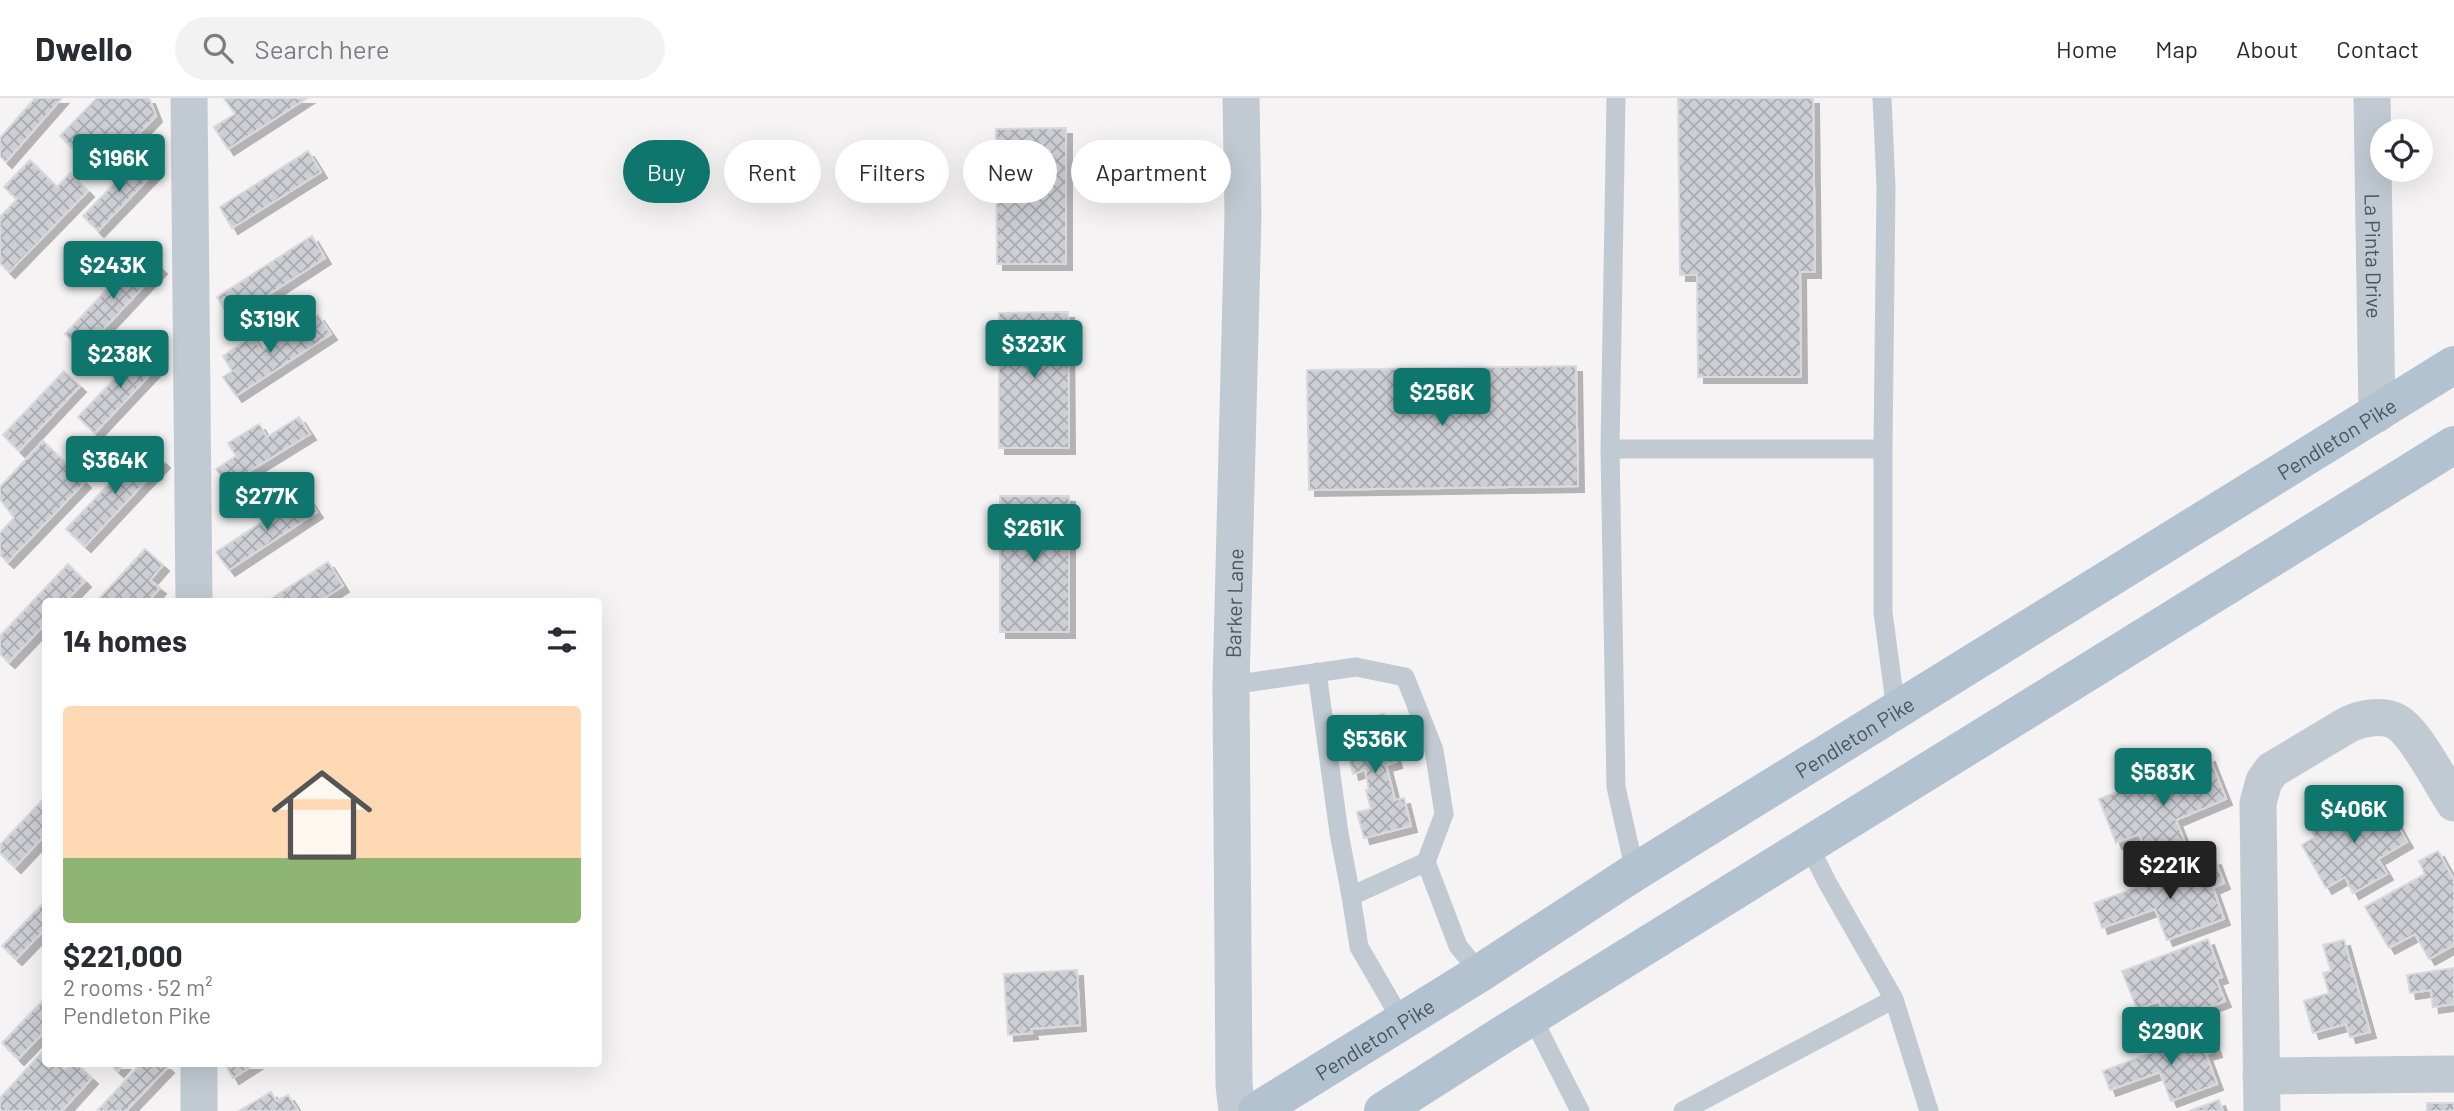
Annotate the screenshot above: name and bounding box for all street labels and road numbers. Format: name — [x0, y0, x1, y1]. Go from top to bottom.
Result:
street label: La Pinta Drive — [2361, 193, 2388, 319]
street label: Pendleton Pike — [2272, 392, 2400, 484]
street label: Barker Lane — [1219, 548, 1247, 658]
street label: Pendleton Pike — [1790, 690, 1918, 783]
street label: Pendleton Pike — [1310, 992, 1438, 1085]

